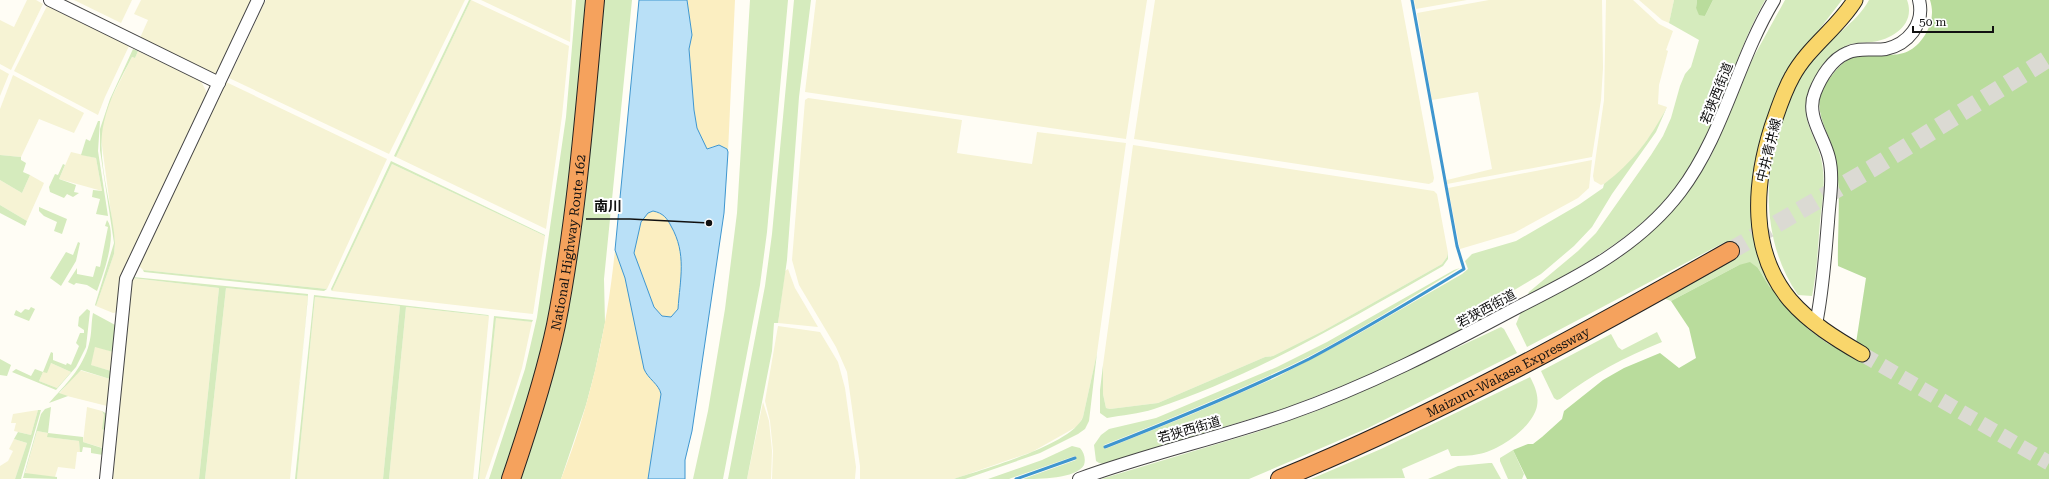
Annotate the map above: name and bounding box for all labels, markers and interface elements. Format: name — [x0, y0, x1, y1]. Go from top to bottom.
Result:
scale bar — [1913, 8, 1993, 34]
text: 50 m — [1919, 15, 1946, 29]
street label: 若狭西街道 — [1697, 60, 1736, 126]
street label: 中井青井線 — [1753, 117, 1784, 183]
street label: National Highway Route 162 — [548, 154, 588, 332]
callout: 南川 — [586, 193, 630, 219]
text: 南川 — [594, 198, 622, 214]
street label: 若狭西街道 — [1454, 287, 1518, 330]
street label: Maizuru-Wakasa Expressway — [1424, 324, 1593, 420]
street label: 若狭西街道 — [1156, 413, 1222, 446]

